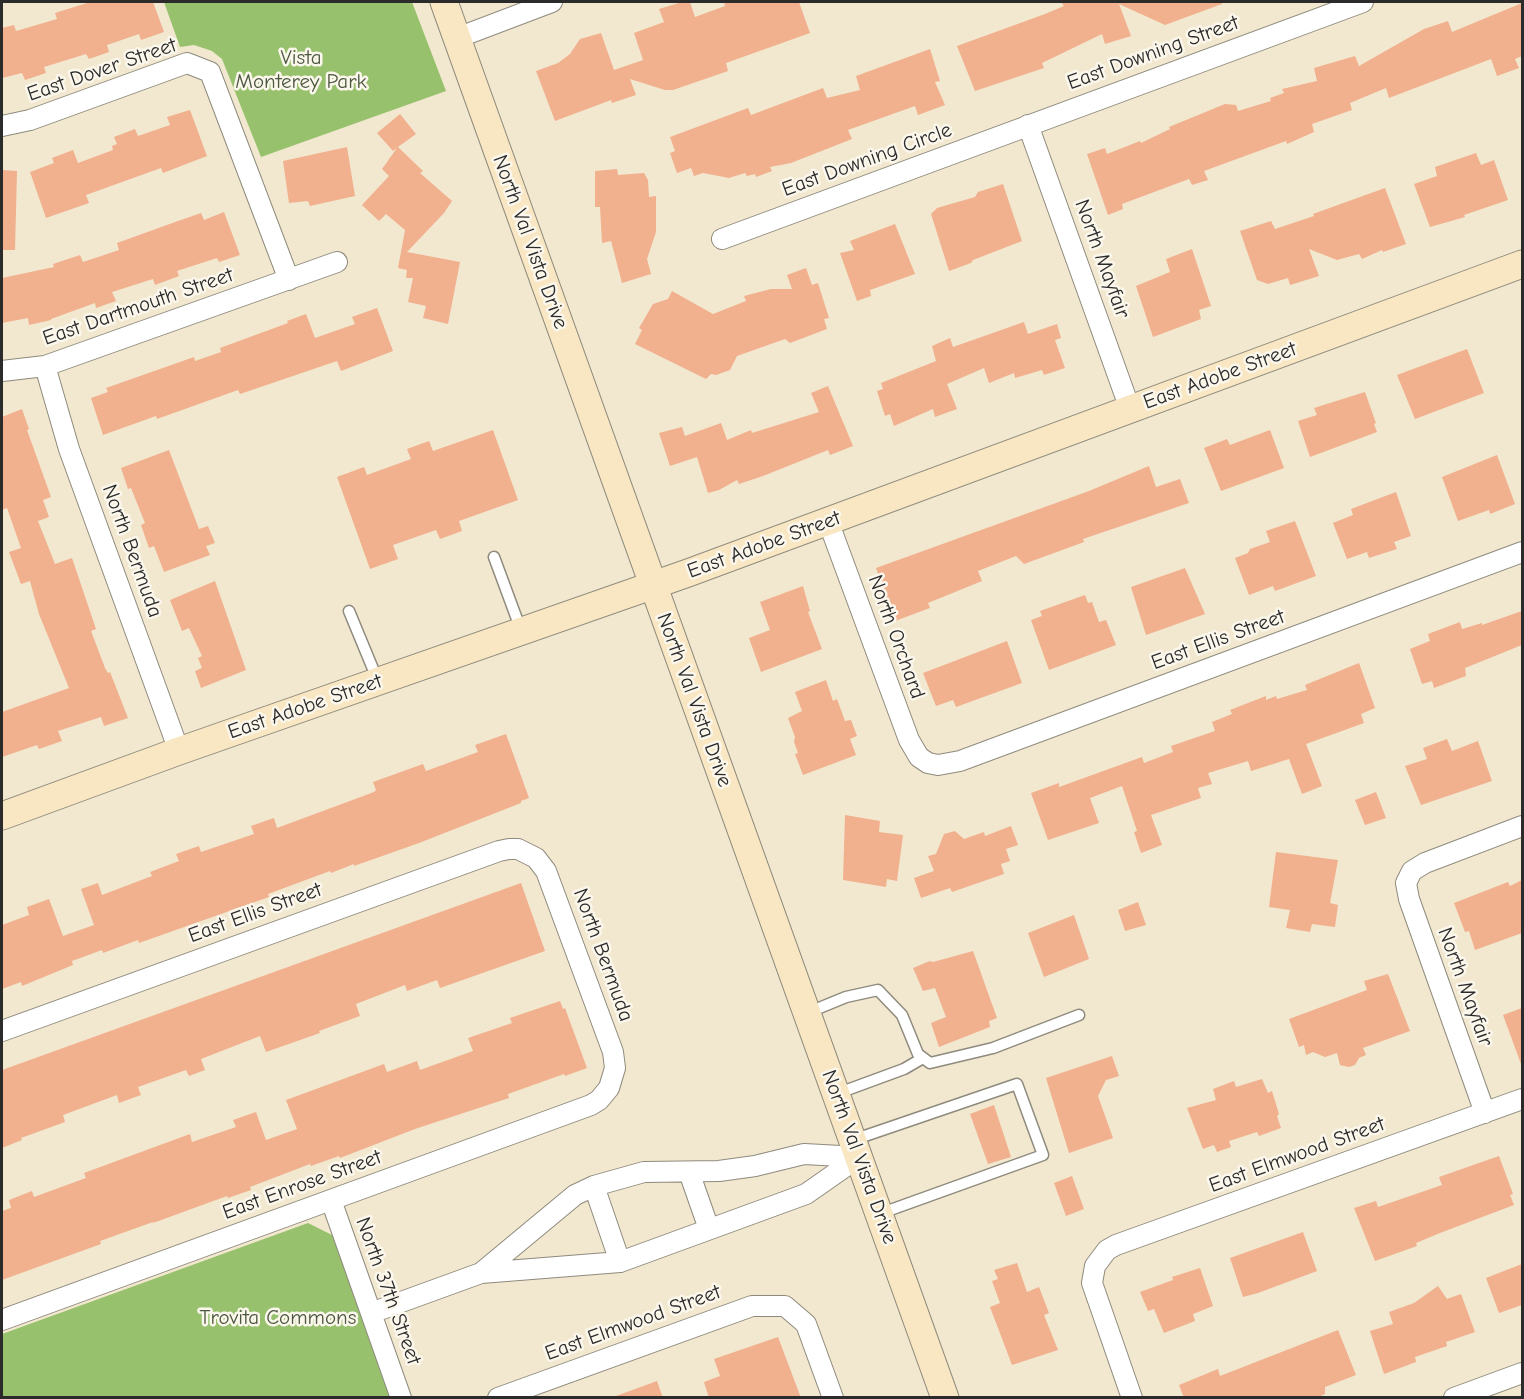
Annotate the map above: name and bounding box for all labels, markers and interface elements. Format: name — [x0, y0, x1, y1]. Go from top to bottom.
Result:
street label: East Downing Street — [1064, 10, 1242, 96]
street label: East Dover Street — [24, 33, 180, 107]
park label: Vista Monterey Park — [235, 45, 367, 95]
street label: East Downing Circle — [779, 118, 955, 202]
street label: North Val Vista Drive — [487, 152, 573, 332]
street label: North Mayfair — [1069, 196, 1135, 322]
street label: East Dartmouth Street — [39, 263, 237, 351]
street label: East Adobe Street — [1140, 337, 1300, 415]
street label: North Bermuda — [96, 481, 168, 621]
street label: East Adobe Street — [684, 506, 844, 584]
street label: North Orchard — [862, 572, 930, 702]
street label: East Ellis Street — [1148, 604, 1288, 676]
street label: North Val Vista Drive — [651, 610, 737, 790]
street label: East Adobe Street — [225, 669, 385, 745]
street label: East Ellis Street — [185, 877, 325, 949]
street label: North Bermuda — [567, 885, 639, 1025]
street label: North Mayfair — [1432, 924, 1498, 1050]
street label: North Val Vista Drive — [816, 1067, 902, 1247]
street label: East Elmwood Street — [1206, 1112, 1388, 1198]
street label: East Enrose Street — [219, 1145, 385, 1225]
street label: North 37th Street — [350, 1214, 426, 1368]
street label: East Elmwood Street — [542, 1280, 724, 1366]
park label: Trovita Commons — [200, 1305, 356, 1331]

